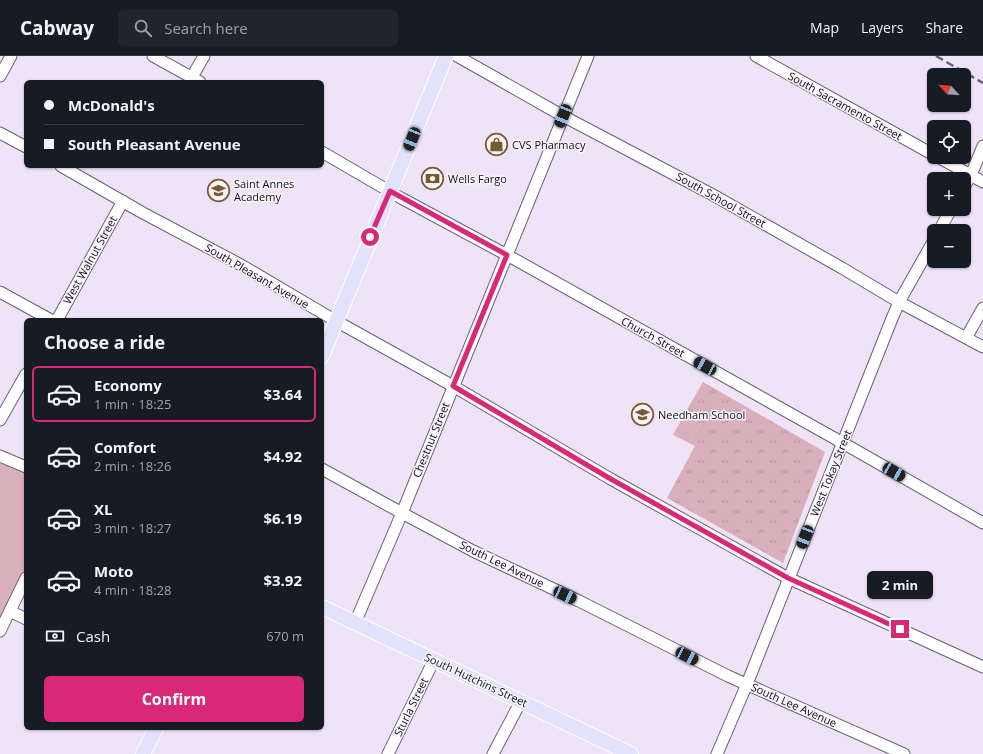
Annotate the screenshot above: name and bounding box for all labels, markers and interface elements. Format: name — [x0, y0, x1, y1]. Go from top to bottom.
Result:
search box — [118, 10, 398, 46]
text: Cabway — [20, 15, 94, 41]
icon: search — [132, 17, 154, 39]
text: Search here — [164, 18, 248, 38]
text: Map — [810, 18, 839, 37]
text: Layers — [861, 18, 903, 37]
text: Share — [925, 18, 963, 37]
street label: South Sacramento Street — [786, 68, 905, 143]
north arrow — [927, 68, 971, 112]
map controls — [927, 68, 971, 268]
text: McDonald's — [68, 95, 155, 115]
car — [553, 103, 573, 129]
button: locate — [927, 120, 971, 164]
car — [402, 126, 422, 152]
shop icon: CVS Pharmacy — [483, 132, 509, 158]
text: South Pleasant Avenue — [68, 134, 241, 154]
place label: CVS Pharmacy — [512, 137, 586, 152]
bank icon: Wells Fargo — [420, 166, 446, 192]
street label: South School Street — [674, 169, 769, 231]
place label: Wells Fargo — [448, 171, 507, 186]
button: + — [927, 172, 971, 216]
place label: Saint Annes Academy — [234, 176, 294, 204]
school or university icon: Saint Annes Academy — [206, 177, 232, 203]
street label: West Walnut Street — [59, 213, 120, 306]
button: − — [927, 224, 971, 268]
route start — [361, 228, 379, 246]
street label: South Pleasant Avenue — [202, 240, 312, 312]
street label: Church Street — [619, 313, 688, 360]
text: Choose a ride — [44, 330, 165, 354]
car — [692, 355, 718, 377]
text: Economy — [94, 375, 162, 395]
icon: car — [46, 376, 82, 412]
text: $3.64 — [263, 384, 302, 404]
text: 1 min · 18:25 — [94, 395, 171, 413]
street label: Chestnut Street — [409, 400, 453, 480]
school or university icon: Needham School — [630, 402, 656, 428]
place label: Needham School — [658, 407, 745, 422]
street label: West Tokay Street — [806, 427, 855, 518]
text: Comfort — [94, 437, 156, 457]
icon: car — [46, 438, 82, 474]
text: $4.92 — [263, 446, 302, 466]
text: 2 min · 18:26 — [94, 457, 171, 475]
car — [881, 461, 907, 483]
text: XL — [94, 499, 112, 519]
icon: car — [46, 500, 82, 536]
text: $6.19 — [263, 508, 302, 528]
text: 3 min · 18:27 — [94, 519, 171, 537]
car — [795, 524, 815, 550]
street label: South Lee Avenue — [458, 537, 547, 590]
text: Moto — [94, 561, 133, 581]
icon: car — [46, 562, 82, 598]
text: $3.92 — [263, 570, 302, 590]
callout: 2 min — [867, 571, 933, 599]
text: 2 min — [882, 576, 918, 594]
text: 4 min · 18:28 — [94, 581, 171, 599]
car — [552, 584, 578, 606]
route end — [891, 620, 909, 638]
icon: cash — [44, 625, 66, 647]
text: Cash — [76, 626, 110, 646]
text: 670 m — [266, 627, 304, 645]
car — [674, 645, 700, 667]
street label: South Hutchins Street — [422, 649, 530, 710]
street label: Sturla Street — [390, 675, 431, 739]
button: Confirm — [44, 676, 304, 722]
street label: South Lee Avenue — [749, 679, 839, 730]

